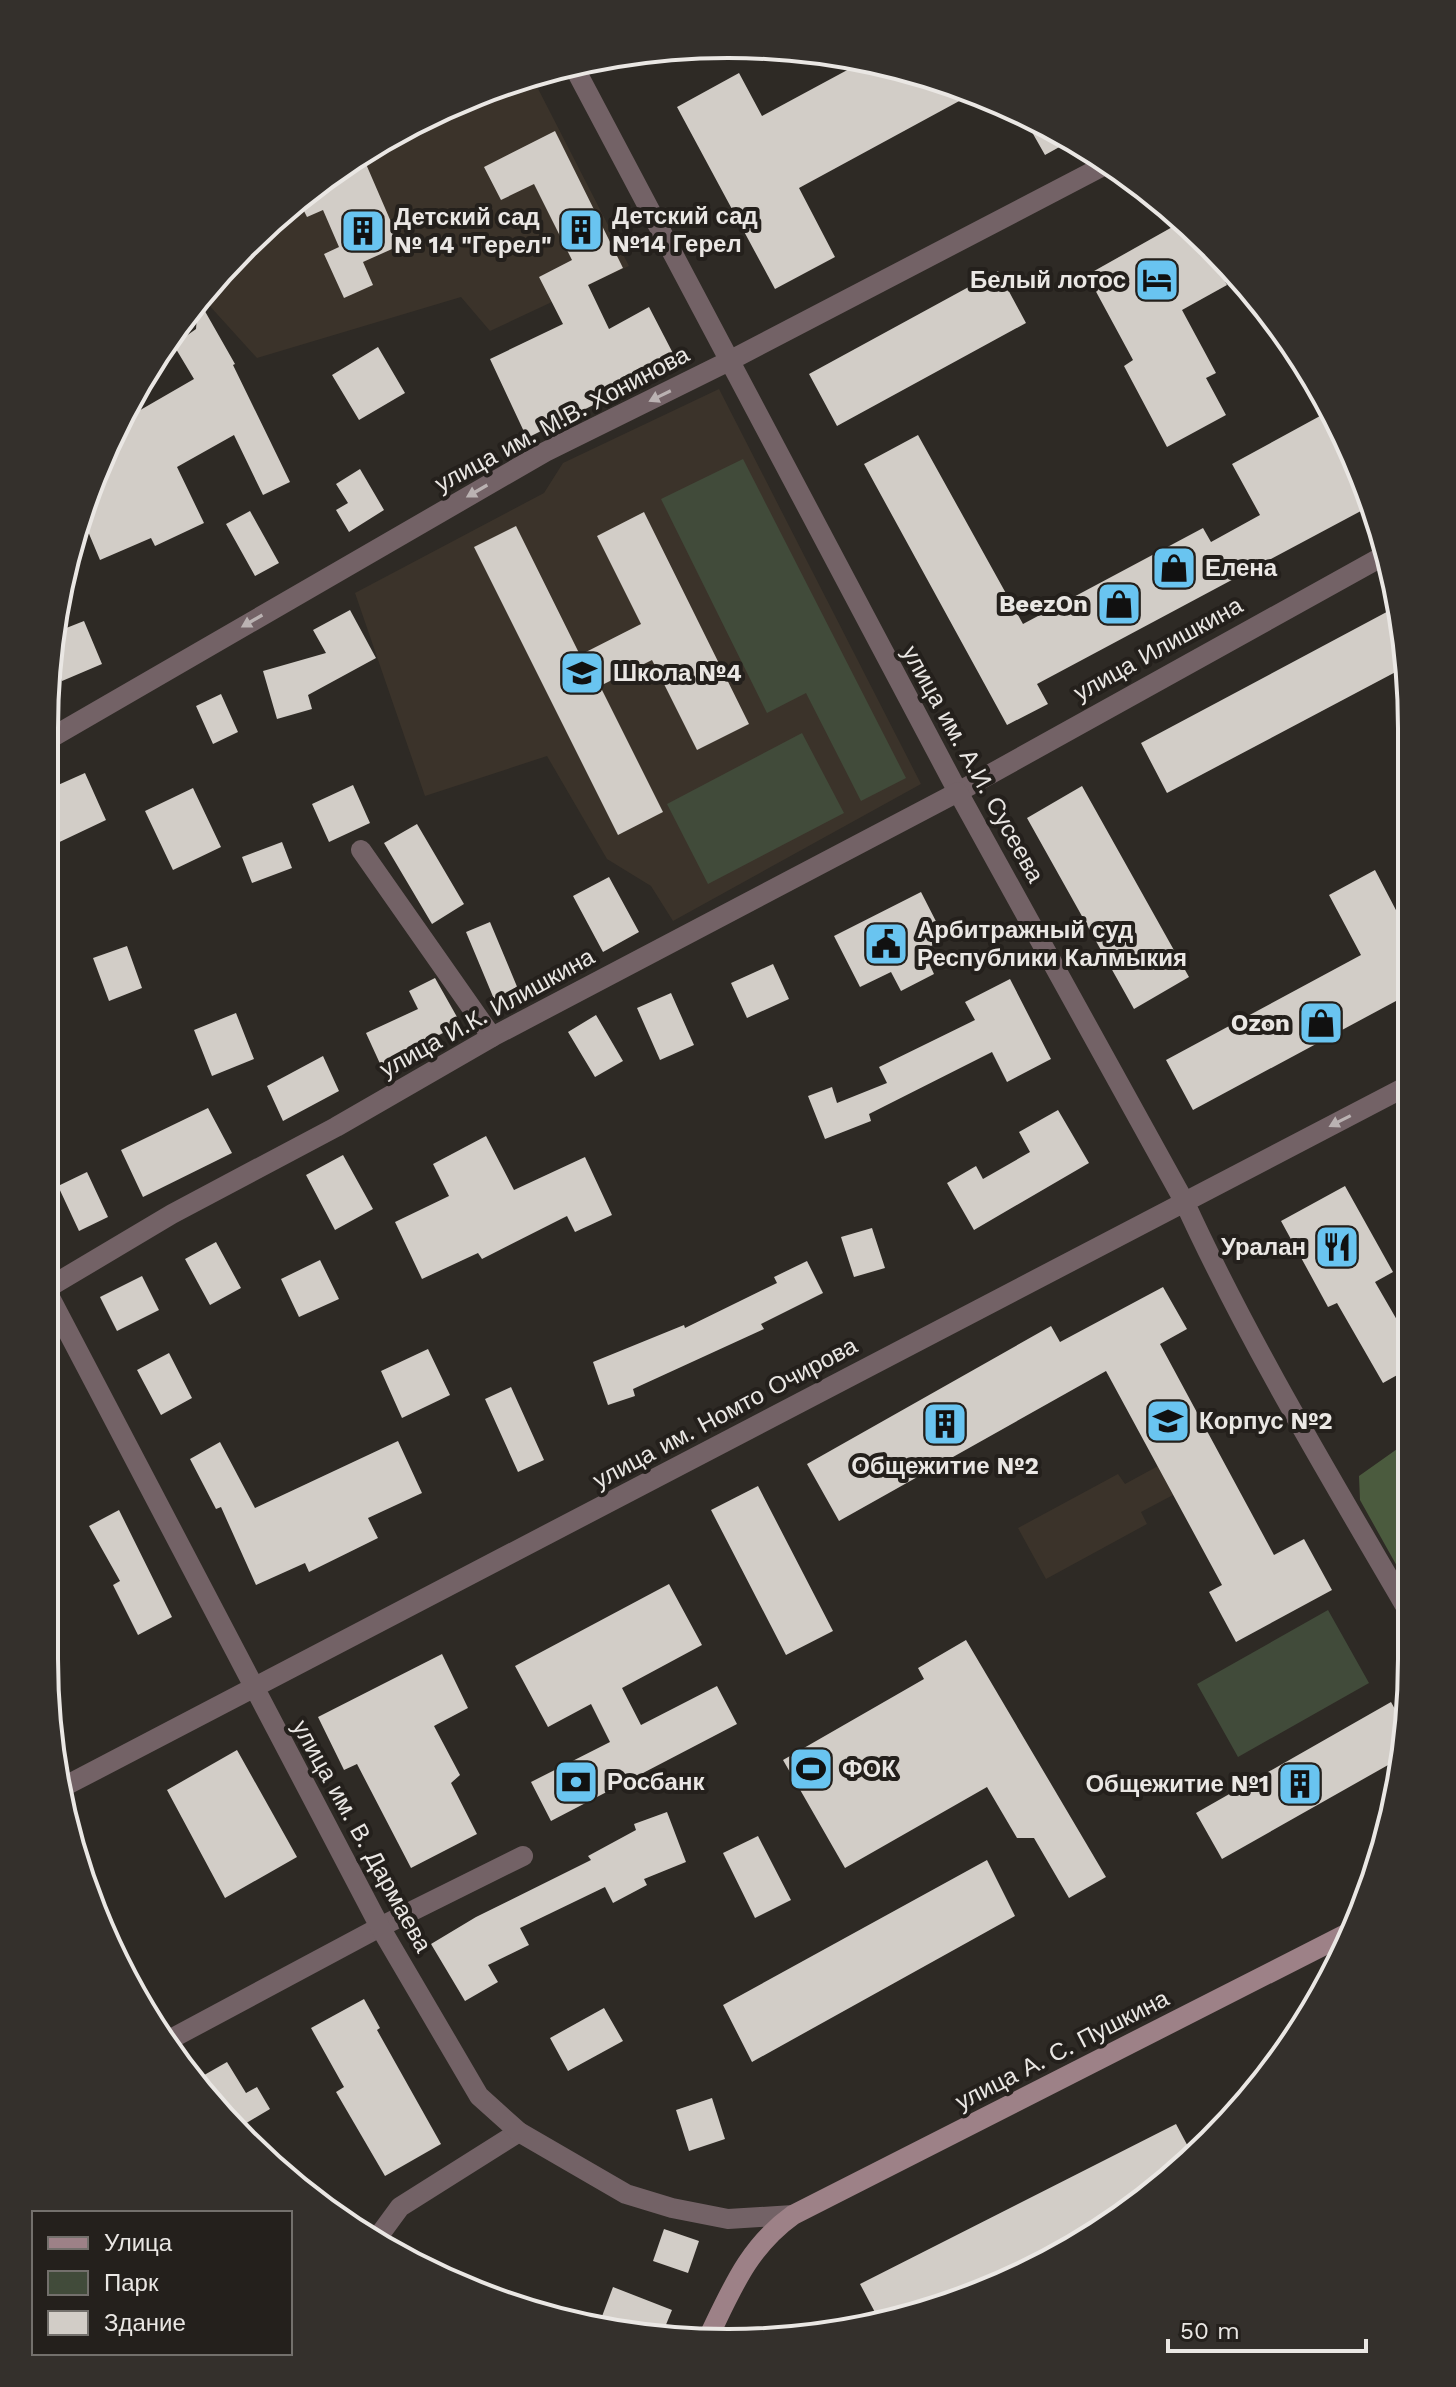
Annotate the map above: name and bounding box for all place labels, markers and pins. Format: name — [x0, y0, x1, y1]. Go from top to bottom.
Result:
place label: Детский сад №14 Герел — [612, 202, 758, 258]
place label: Детский сад № 14 "Герел" — [394, 203, 552, 259]
building icon: Детский сад №14 Герел — [557, 206, 605, 254]
building icon: Детский сад № 14 "Герел" — [339, 207, 387, 255]
hotel icon: Белый лотос — [1133, 256, 1181, 304]
place label: Белый лотос — [970, 266, 1126, 294]
shop icon: Елена — [1150, 544, 1198, 592]
place label: Елена — [1205, 554, 1278, 582]
shop icon: BeezOn — [1095, 580, 1143, 628]
place label: BeezOn — [999, 590, 1088, 618]
school or university icon: Школа №4 — [558, 649, 606, 697]
place label: Школа №4 — [613, 659, 742, 687]
place label: Арбитражный суд Республики Калмыкия — [917, 916, 1187, 972]
public building icon: Арбитражный суд Республики Калмыкия — [862, 920, 910, 968]
shop icon: Ozon — [1297, 999, 1345, 1047]
place label: Ozon — [1231, 1009, 1290, 1037]
restaurant icon: Уралан — [1313, 1223, 1361, 1271]
place label: Уралан — [1221, 1233, 1306, 1261]
school or university icon: Корпус №2 — [1144, 1397, 1192, 1445]
building icon: Общежитие №2 — [921, 1400, 969, 1448]
place label: Корпус №2 — [1199, 1407, 1333, 1435]
place label: Общежитие №2 — [851, 1452, 1039, 1480]
sports icon: ФОК — [787, 1745, 835, 1793]
place label: ФОК — [842, 1755, 896, 1783]
bank icon: Росбанк — [552, 1758, 600, 1806]
building icon: Общежитие №1 — [1276, 1760, 1324, 1808]
place label: Росбанк — [607, 1768, 705, 1796]
place label: Общежитие №1 — [1085, 1770, 1269, 1798]

